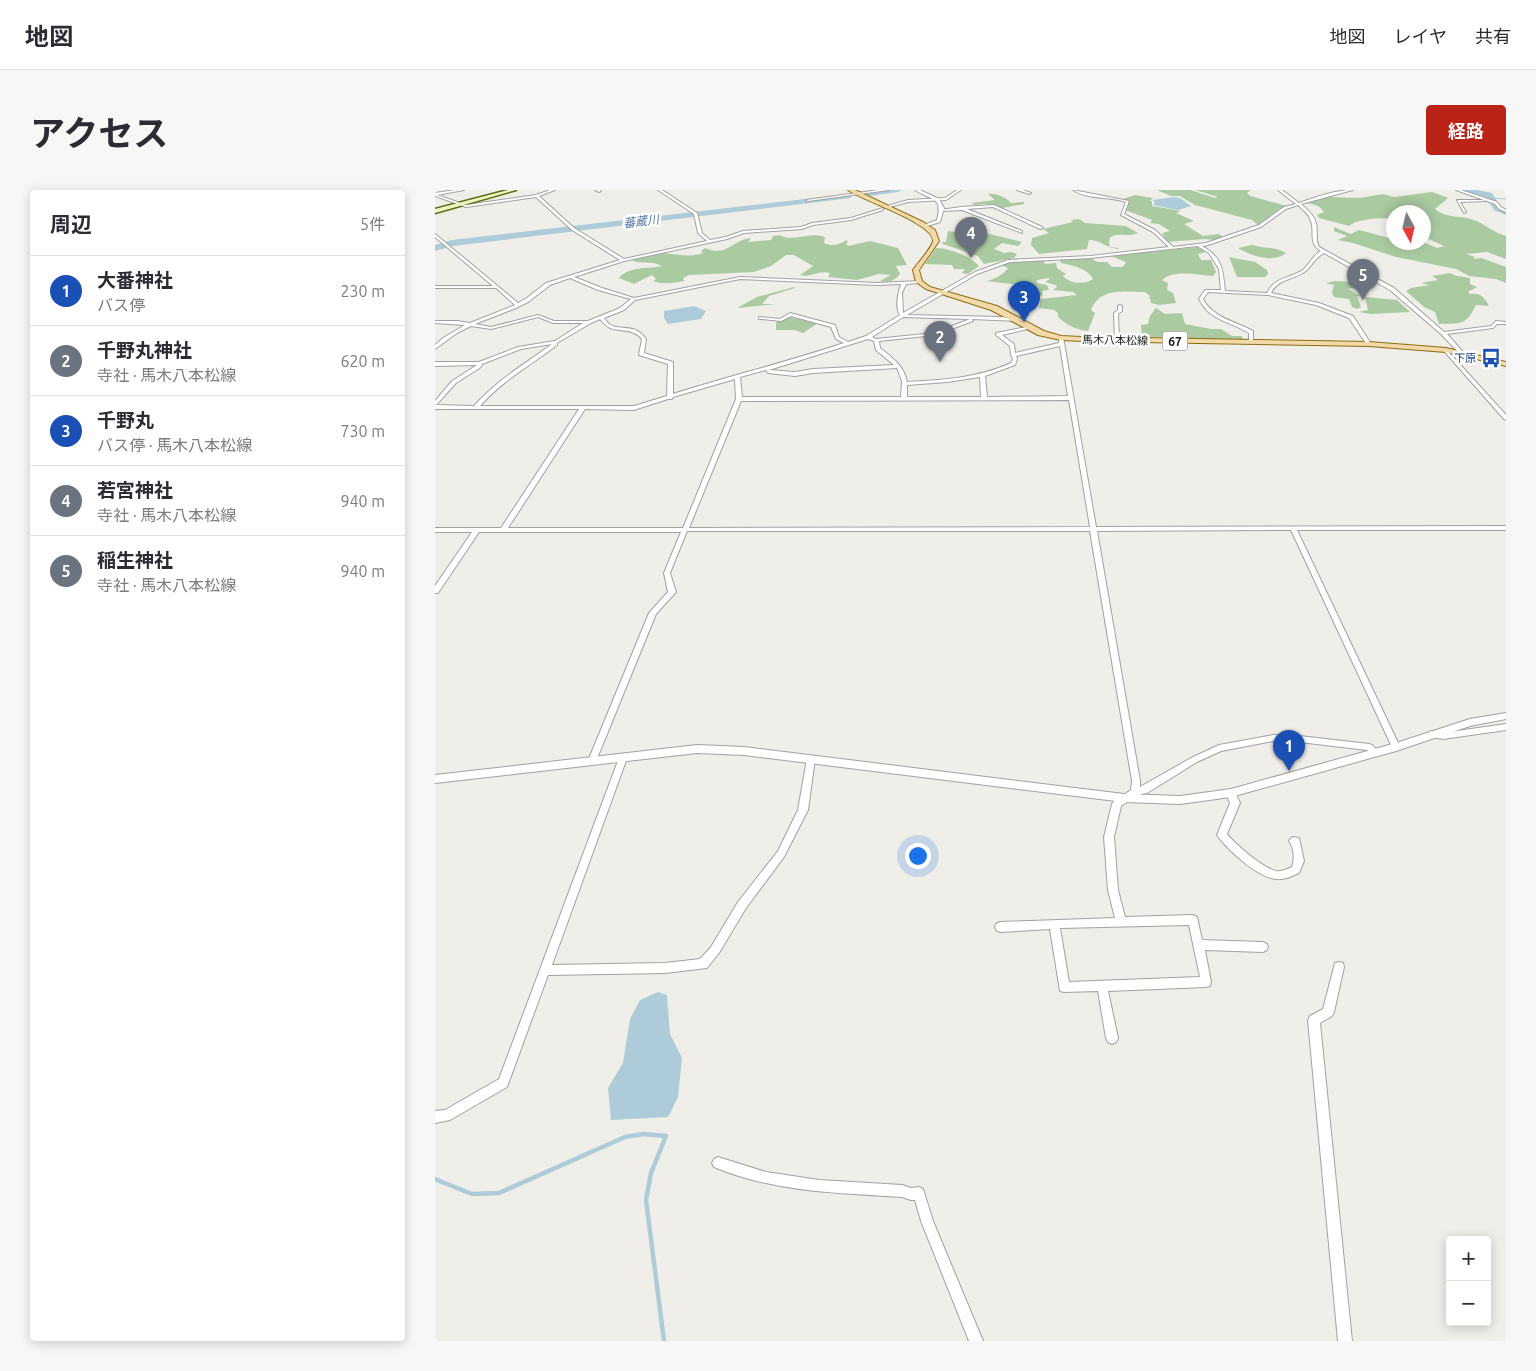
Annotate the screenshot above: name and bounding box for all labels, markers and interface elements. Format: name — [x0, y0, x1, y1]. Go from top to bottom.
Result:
text: 地図 — [25, 23, 73, 50]
text: 地図 — [1330, 26, 1366, 46]
text: レイヤ — [1394, 26, 1447, 46]
text: 共有 — [1475, 26, 1511, 46]
button: 経路 — [1426, 105, 1506, 155]
text: アクセス — [30, 113, 168, 153]
north arrow — [1386, 205, 1431, 250]
text: 周辺 — [50, 212, 92, 236]
water label: 蕃蔵川 — [622, 212, 662, 230]
text: 5件 — [360, 215, 385, 233]
pin: 4 — [955, 217, 987, 258]
pin: 5 — [1347, 259, 1379, 300]
text: 大番神社 — [97, 269, 173, 291]
pin: 3 — [1008, 281, 1040, 322]
text: 1 — [61, 282, 71, 300]
text: 230 m — [340, 282, 385, 300]
text: バス停 — [97, 296, 145, 314]
pin: 2 — [924, 321, 956, 362]
road number: 67 — [1163, 332, 1187, 350]
street label: 馬木八本松線 — [1082, 333, 1148, 347]
text: 千野丸神社 — [97, 339, 192, 361]
bus stop icon: 下原 — [1480, 347, 1502, 369]
text: 2 — [61, 352, 71, 370]
text: 620 m — [340, 352, 385, 370]
place label: 下原 — [1454, 352, 1476, 364]
text: 寺社 · 馬木八本松線 — [97, 366, 236, 384]
text: 千野丸 — [97, 409, 154, 431]
text: 3 — [61, 422, 71, 440]
text: 730 m — [340, 422, 385, 440]
text: バス停 · 馬木八本松線 — [97, 436, 252, 454]
text: 若宮神社 — [97, 479, 173, 501]
text: 4 — [61, 492, 71, 510]
text: 940 m — [340, 492, 385, 510]
text: 寺社 · 馬木八本松線 — [97, 506, 236, 524]
text: 稲生神社 — [97, 549, 173, 571]
text: 5 — [61, 562, 71, 580]
text: 940 m — [340, 562, 385, 580]
text: 寺社 · 馬木八本松線 — [97, 576, 236, 594]
pin: 1 — [1273, 730, 1305, 771]
your location — [905, 843, 931, 869]
map controls — [1446, 1236, 1491, 1326]
button: + — [1446, 1236, 1491, 1281]
button: − — [1446, 1281, 1491, 1326]

